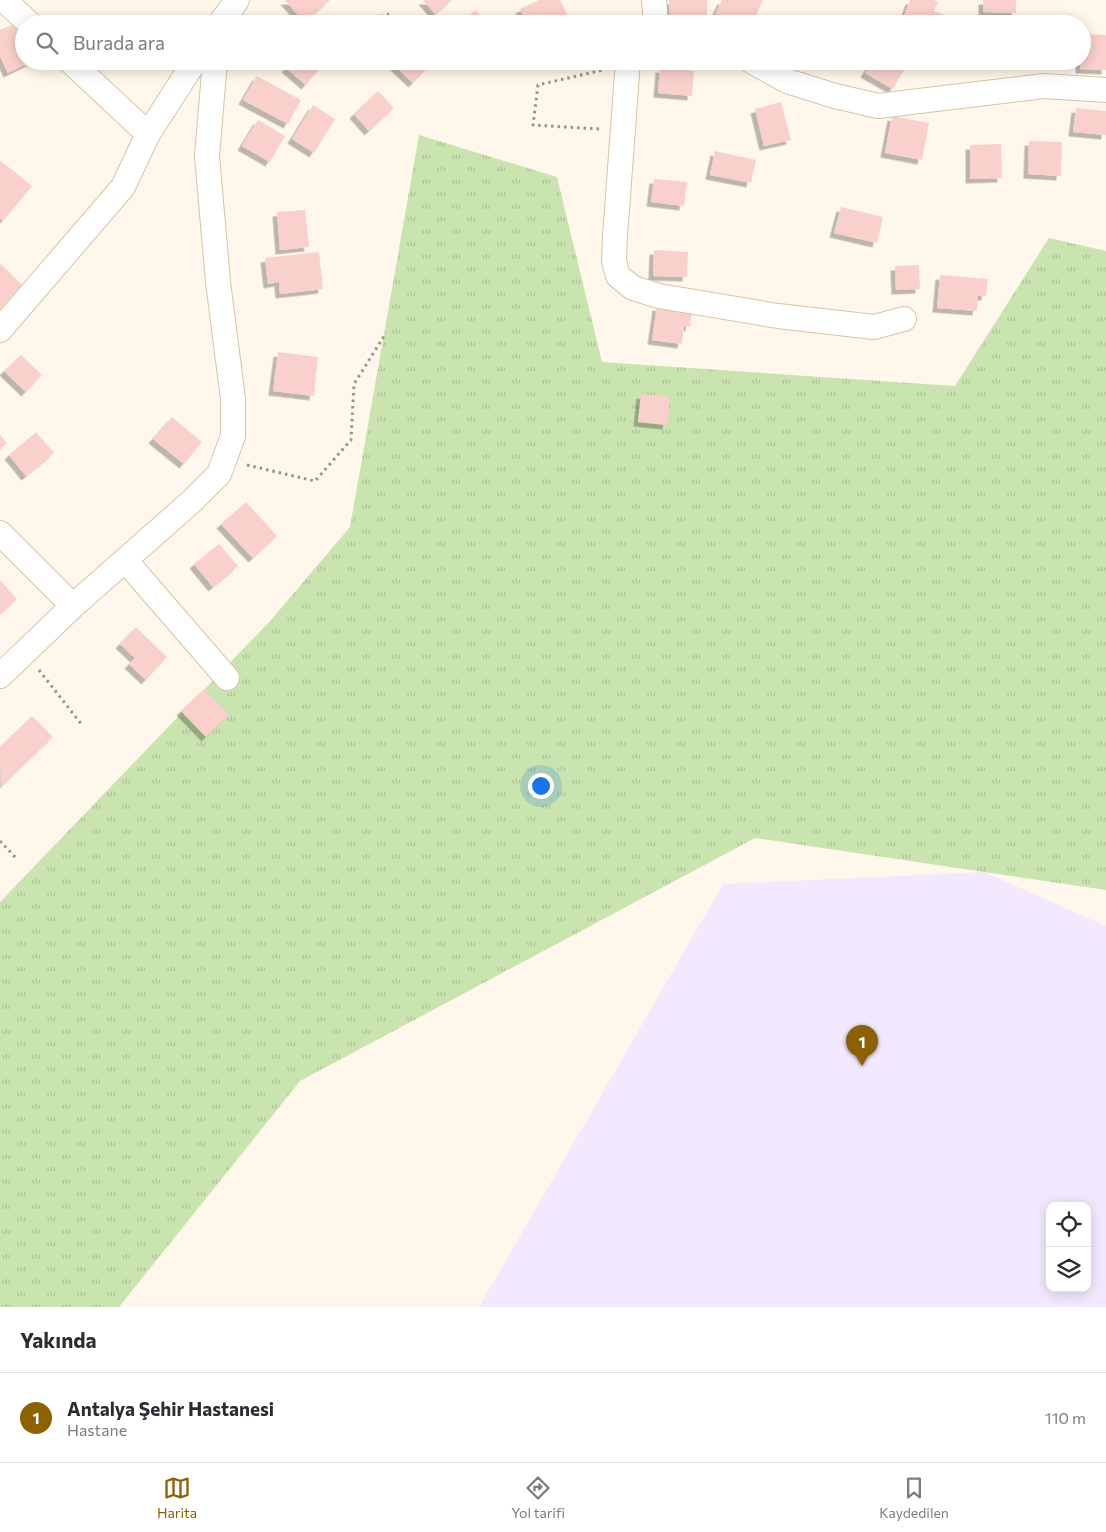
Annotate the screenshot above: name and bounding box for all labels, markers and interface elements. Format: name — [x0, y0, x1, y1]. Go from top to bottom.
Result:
search box — [15, 15, 1091, 70]
icon: search — [33, 29, 61, 57]
text: Burada ara — [73, 31, 165, 54]
your location — [528, 773, 554, 799]
pin: 1 — [846, 1025, 878, 1066]
map controls — [1046, 1202, 1091, 1292]
button: locate — [1046, 1202, 1091, 1247]
button: layers — [1046, 1247, 1091, 1292]
text: Yakında — [20, 1327, 97, 1352]
text: Antalya Şehir Hastanesi — [67, 1397, 274, 1420]
text: 1 — [32, 1408, 40, 1427]
text: 110 m — [1045, 1408, 1086, 1427]
text: Hastane — [67, 1420, 127, 1439]
tab: Harita — [157, 1474, 197, 1521]
tab: Yol tarifi — [511, 1474, 565, 1521]
tab: Kaydedilen — [879, 1474, 949, 1521]

